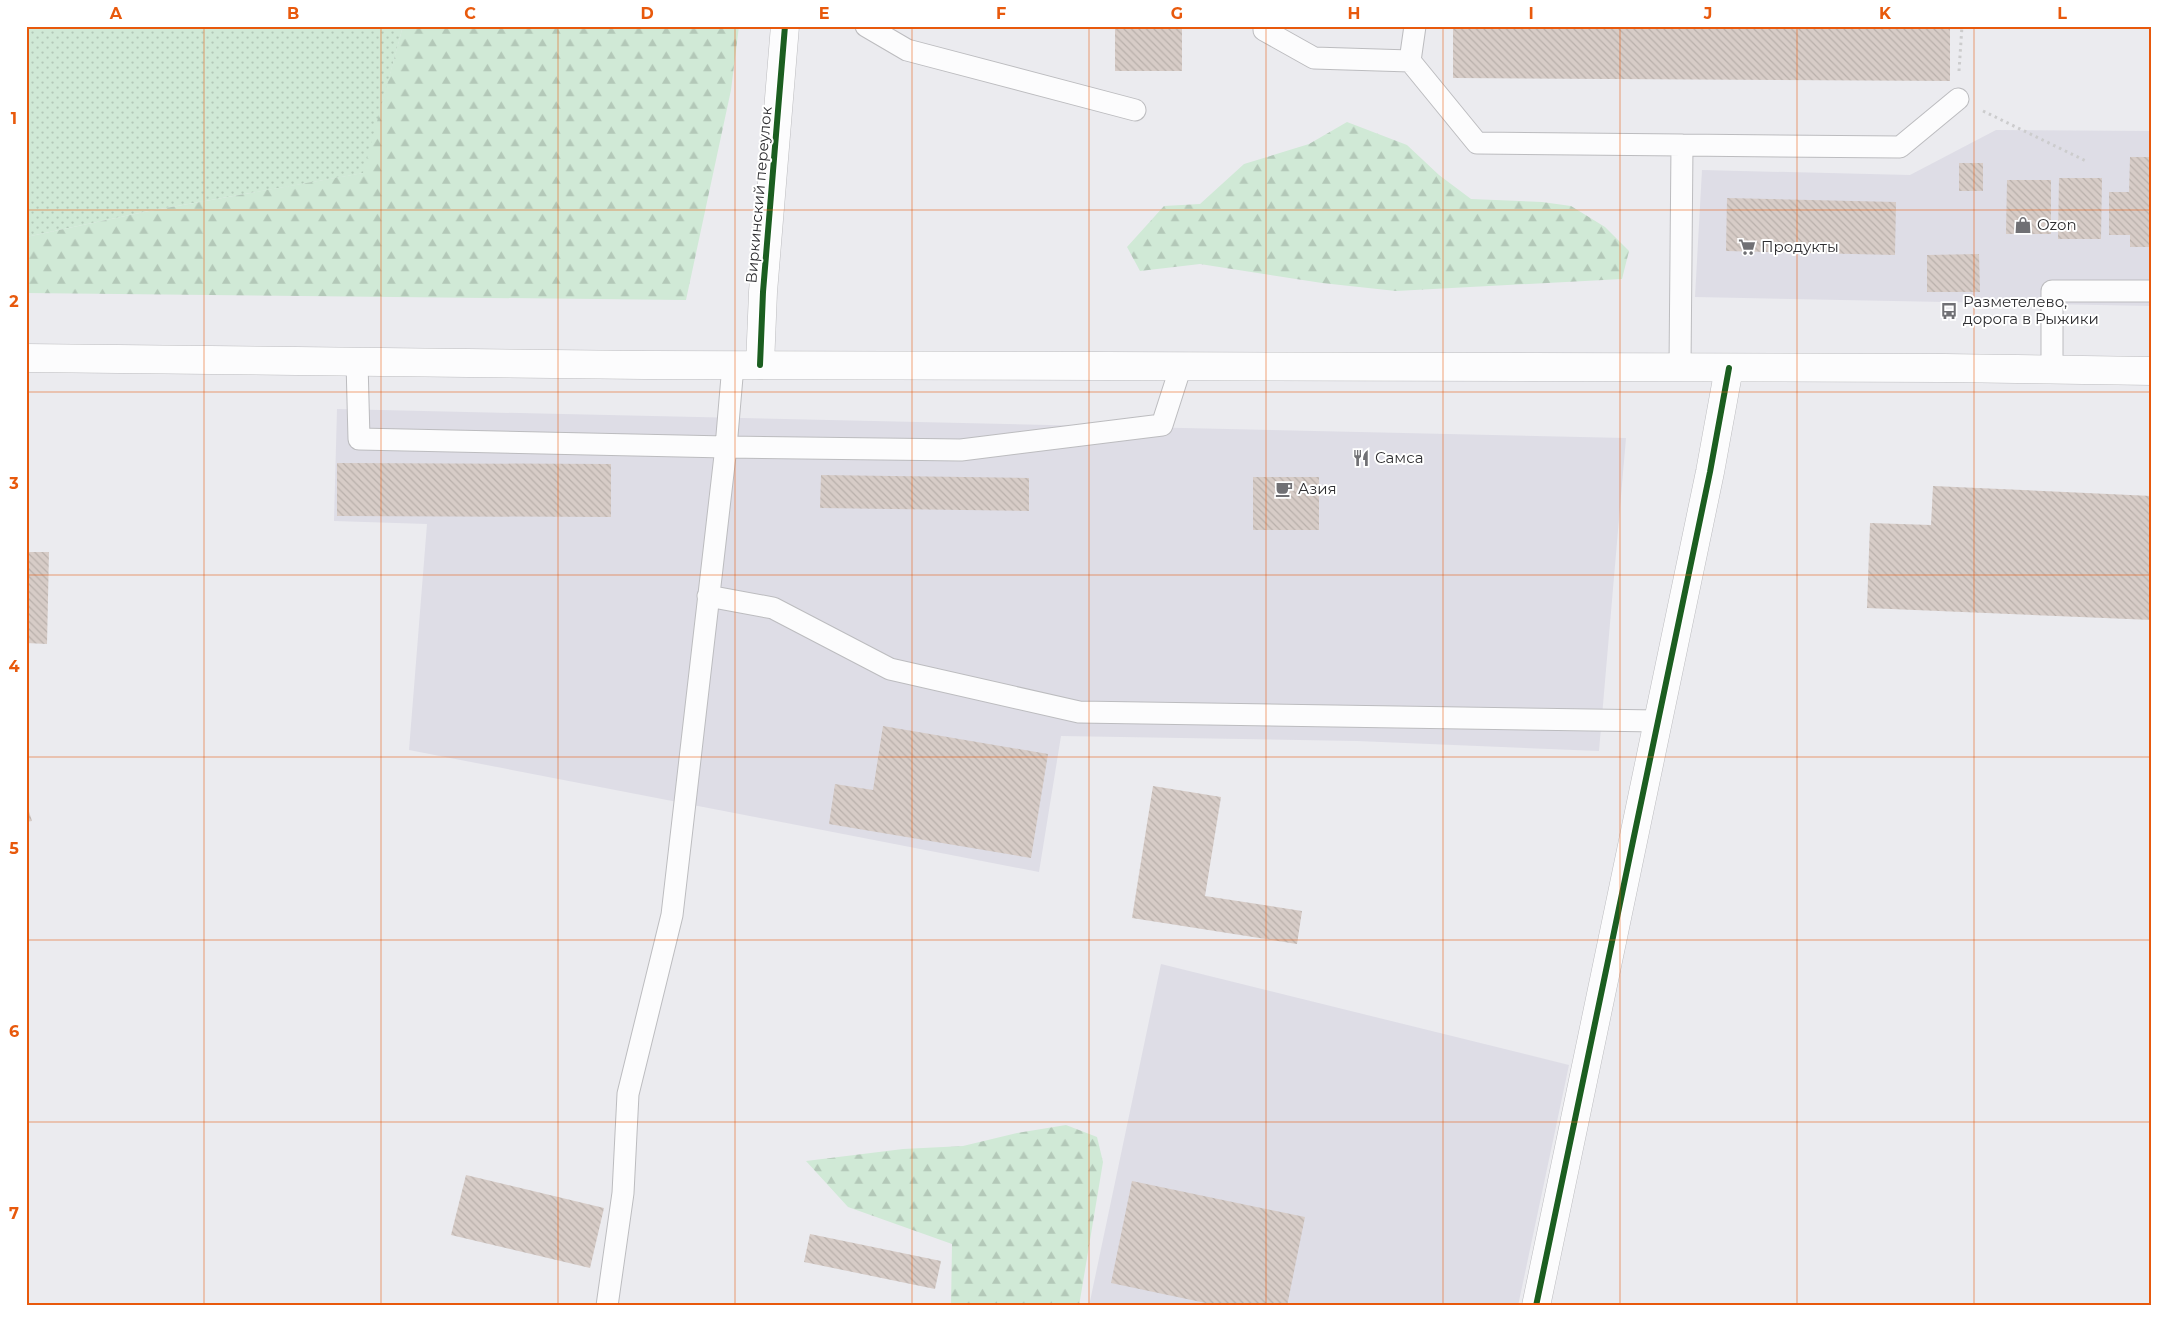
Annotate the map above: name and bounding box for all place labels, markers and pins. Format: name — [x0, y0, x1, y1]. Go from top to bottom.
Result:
shop icon: Ozon — [2013, 215, 2033, 235]
place label: Ozon — [2037, 215, 2077, 234]
supermarket icon: Продукты — [1737, 237, 1757, 257]
place label: Продукты — [1761, 237, 1839, 256]
place label: Разметелево, дорога в Рыжики — [1963, 292, 2099, 328]
bus stop icon: Разметелево, дорога в Рыжики — [1939, 301, 1959, 321]
restaurant icon: Самса — [1351, 448, 1371, 468]
place label: Самса — [1375, 448, 1423, 467]
cafe icon: Азия — [1274, 479, 1294, 499]
place label: Азия — [1298, 479, 1337, 498]

